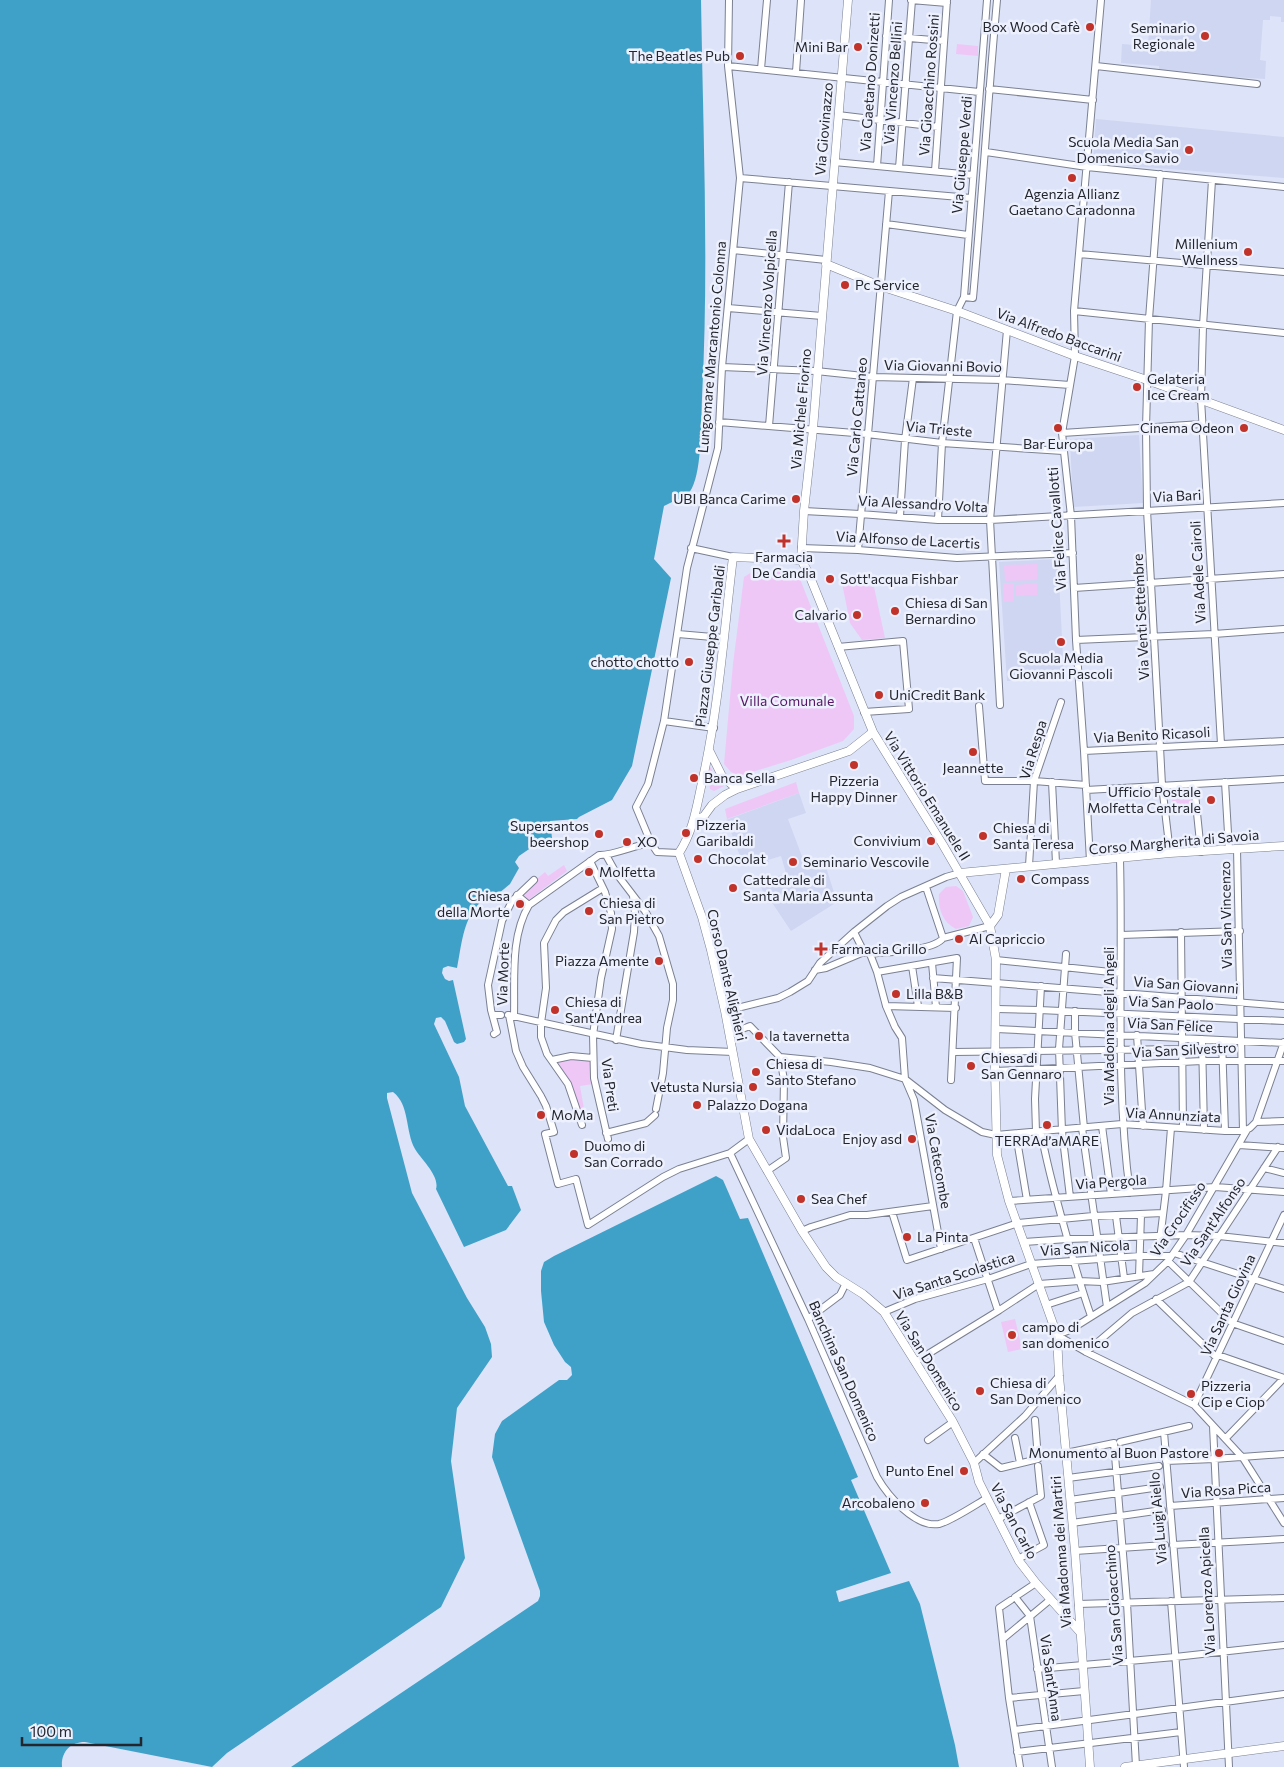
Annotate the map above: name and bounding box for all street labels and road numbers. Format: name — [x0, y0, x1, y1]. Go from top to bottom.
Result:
street label: Via Gaetano Donizetti — [856, 12, 883, 152]
street label: Via Gioacchino Rossini — [915, 13, 942, 157]
street label: Via Vincenzo Bellini — [880, 21, 905, 145]
street label: Via Giovinazzo — [811, 82, 836, 176]
street label: Via Giuseppe Verdi — [948, 95, 975, 215]
street label: Via Vincenzo Volpicella — [753, 230, 780, 376]
street label: Lungomare Marcantonio Colonna — [694, 240, 729, 454]
street label: Via Alfredo Baccarini — [994, 304, 1124, 365]
street label: Via Michele Fiorino — [787, 348, 814, 470]
street label: Via Giovanni Bovio — [884, 356, 1002, 375]
street label: Via Carlo Cattaneo — [843, 357, 870, 477]
street label: Via Trieste — [905, 417, 973, 440]
street label: Via Felice Cavallotti — [1044, 467, 1069, 592]
street label: Via Bari — [1152, 486, 1202, 505]
street label: Via Alessandro Volta — [858, 492, 988, 515]
street label: Via Adele Cairoli — [1186, 520, 1209, 624]
street label: Via Alfonso de Lacertis — [835, 527, 981, 552]
street label: Via Venti Settembre — [1129, 553, 1152, 681]
street label: Piazza Giuseppe Garibaldi — [691, 564, 728, 728]
street label: Via Respa — [1015, 718, 1050, 782]
street label: Via Benito Ricasoli — [1093, 723, 1211, 746]
street label: Via Vittorio Emanuele II — [881, 728, 974, 863]
street label: Corso Margherita di Savoia — [1088, 826, 1260, 857]
street label: Via San Vincenzo — [1216, 861, 1235, 969]
street label: Corso Dante Alighieri — [704, 907, 751, 1042]
street label: Via Morte — [493, 942, 512, 1006]
street label: Via Madonna degli Angeli — [1100, 947, 1117, 1105]
street label: Via San Giovanni — [1133, 972, 1239, 997]
street label: Via San Paolo — [1128, 992, 1214, 1013]
street label: Via San Felice — [1127, 1014, 1213, 1035]
street label: Via San Silvestro — [1131, 1038, 1237, 1061]
street label: Via Preti — [598, 1057, 623, 1113]
street label: Via Annunziata — [1125, 1104, 1221, 1125]
street label: Via Catecombe — [922, 1112, 955, 1210]
street label: Via Pergola — [1075, 1171, 1147, 1192]
street label: Via Sant'Alfonso — [1176, 1174, 1249, 1270]
street label: Via Crocifisso — [1146, 1178, 1209, 1260]
street label: Via San Nicola — [1040, 1236, 1130, 1259]
street label: Via Santa Scolastica — [891, 1248, 1017, 1303]
street label: Via Santa Giovina — [1196, 1251, 1259, 1359]
street label: Banchina San Domenico — [806, 1298, 883, 1444]
street label: Via San Domenico — [892, 1308, 967, 1414]
street label: Via Luigi Aiello — [1145, 1471, 1170, 1565]
street label: Via Madonna dei Martiri — [1047, 1475, 1074, 1629]
street label: Via Rosa Picca — [1180, 1478, 1272, 1501]
street label: Via San Carlo — [987, 1480, 1042, 1562]
street label: Via Lorenzo Apicella — [1195, 1526, 1218, 1656]
street label: Via San Gioacchino — [1101, 1544, 1126, 1666]
street label: Via Sant'Anna — [1037, 1633, 1066, 1722]

